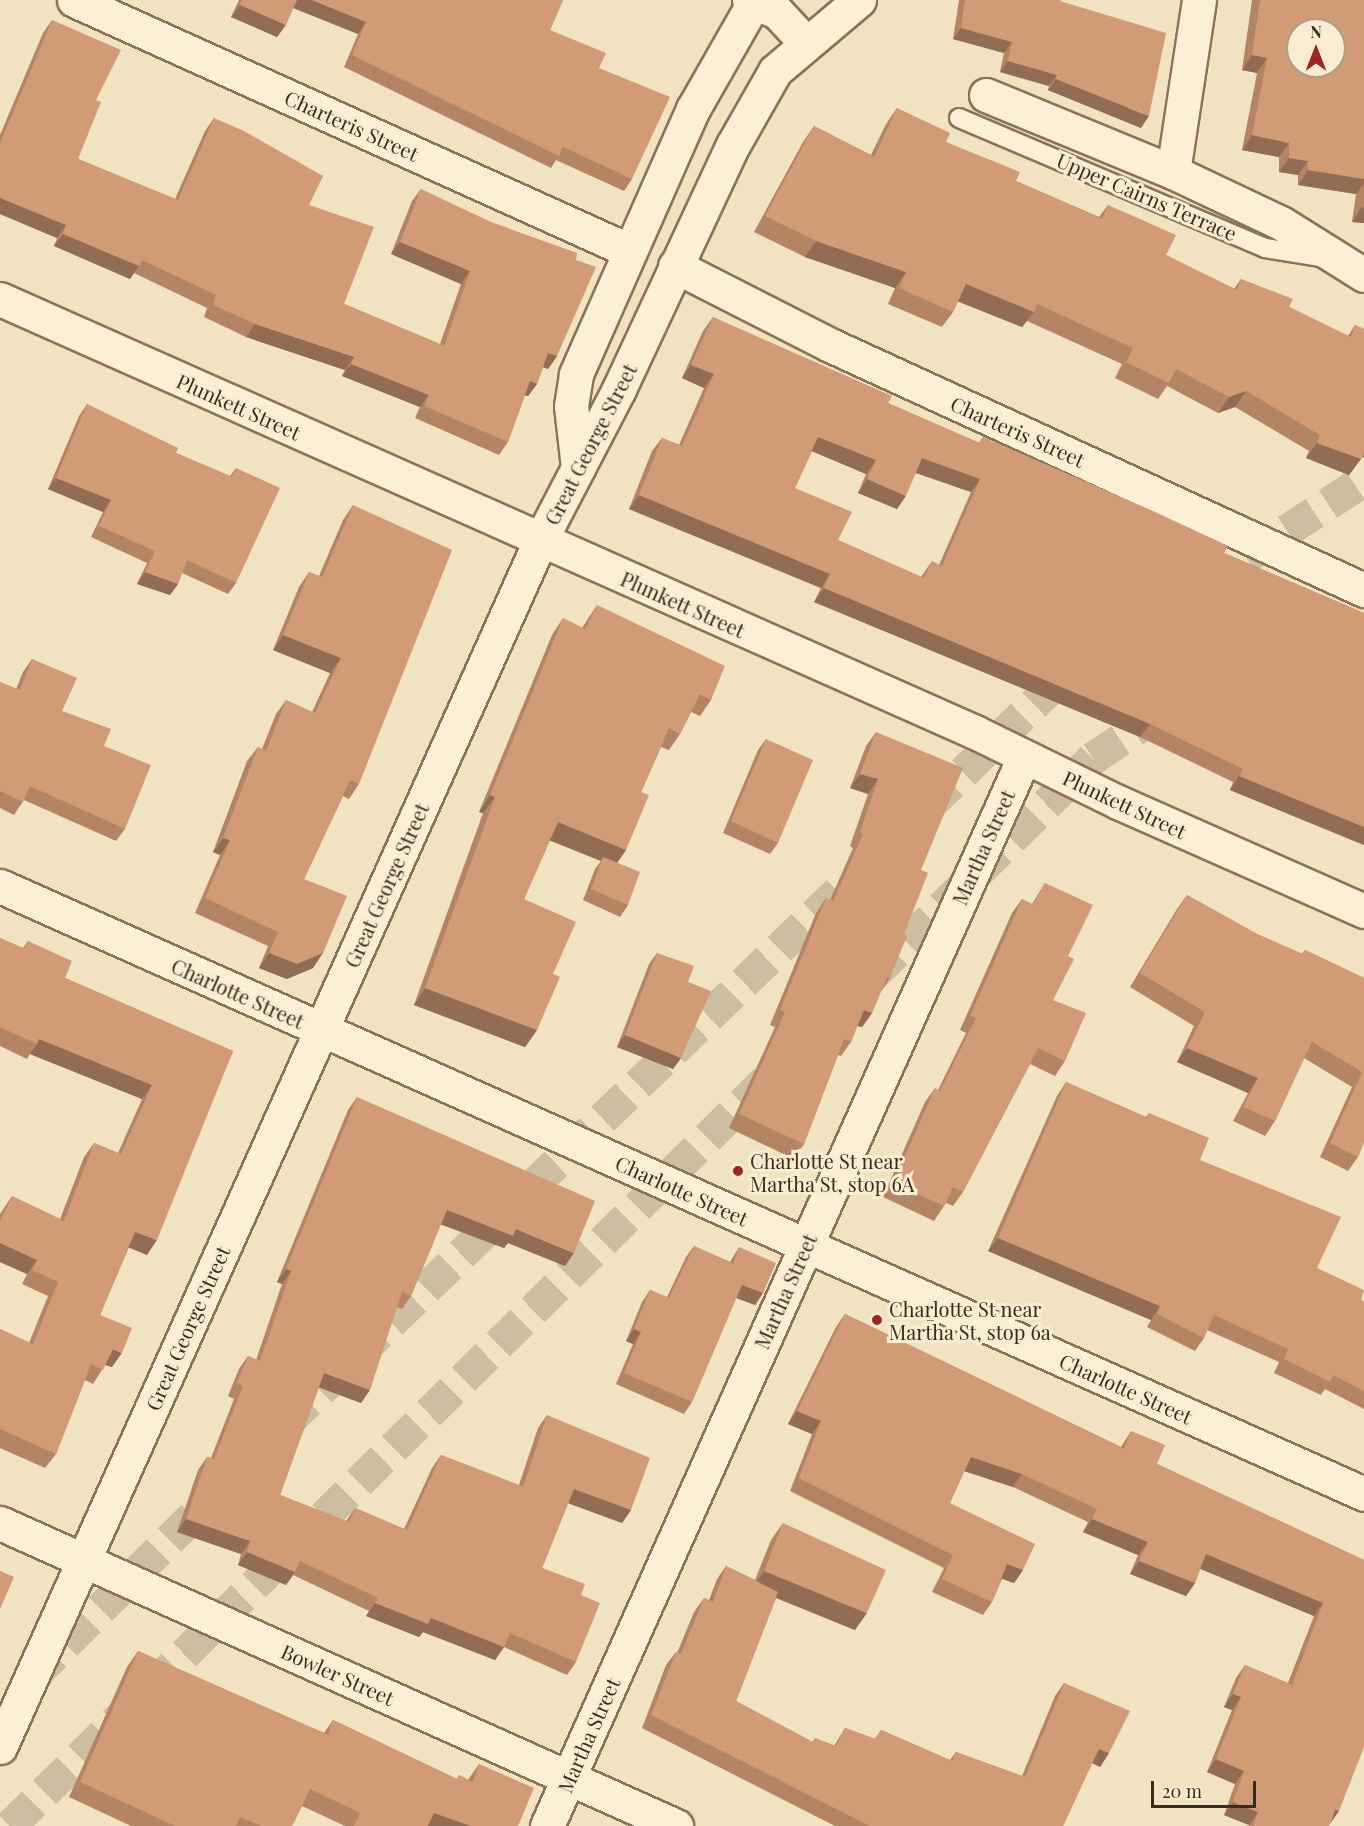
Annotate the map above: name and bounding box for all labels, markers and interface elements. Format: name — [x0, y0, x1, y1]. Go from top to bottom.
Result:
north arrow — [1286, 18, 1346, 78]
text: N — [1310, 21, 1322, 42]
street label: Charteris Street — [281, 85, 423, 165]
street label: Upper Cairns Terrace — [1053, 147, 1241, 245]
street label: Great George Street — [539, 359, 641, 529]
street label: Plunkett Street — [173, 368, 305, 444]
street label: Charteris Street — [947, 391, 1089, 471]
street label: Plunkett Street — [617, 566, 749, 642]
street label: Plunkett Street — [1059, 765, 1191, 843]
street label: Martha Street — [947, 786, 1019, 908]
street label: Great George Street — [339, 799, 433, 971]
street label: Charlotte Street — [168, 953, 308, 1033]
place label: Charlotte St near Martha St, stop 6A — [750, 1148, 915, 1195]
street label: Charlotte Street — [612, 1150, 752, 1230]
marker: Charlotte St near Martha St, stop 6A — [731, 1164, 745, 1178]
street label: Martha Street — [749, 1230, 821, 1352]
street label: Great George Street — [140, 1242, 234, 1414]
place label: Charlotte St near Martha St, stop 6a — [889, 1296, 1051, 1343]
marker: Charlotte St near Martha St, stop 6a — [870, 1313, 884, 1327]
street label: Charlotte Street — [1056, 1348, 1196, 1428]
street label: Bowler Street — [278, 1638, 398, 1710]
street label: Martha Street — [552, 1674, 624, 1796]
scale bar — [1154, 1769, 1259, 1807]
text: 20 m — [1162, 1779, 1202, 1803]

